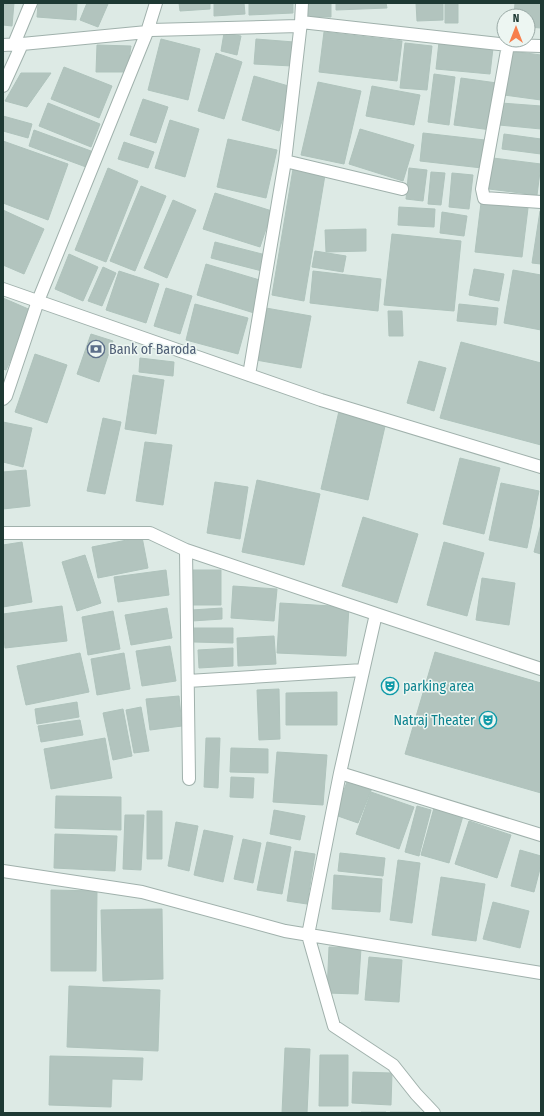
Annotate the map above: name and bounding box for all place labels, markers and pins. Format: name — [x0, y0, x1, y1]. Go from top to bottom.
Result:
bank icon: Bank of Baroda — [86, 339, 106, 359]
place label: Bank of Baroda — [109, 341, 197, 358]
theatre icon: parking area — [380, 676, 400, 696]
place label: parking area — [403, 678, 475, 695]
theatre icon: Natraj Theater — [478, 710, 498, 730]
place label: Natraj Theater — [393, 712, 475, 729]

